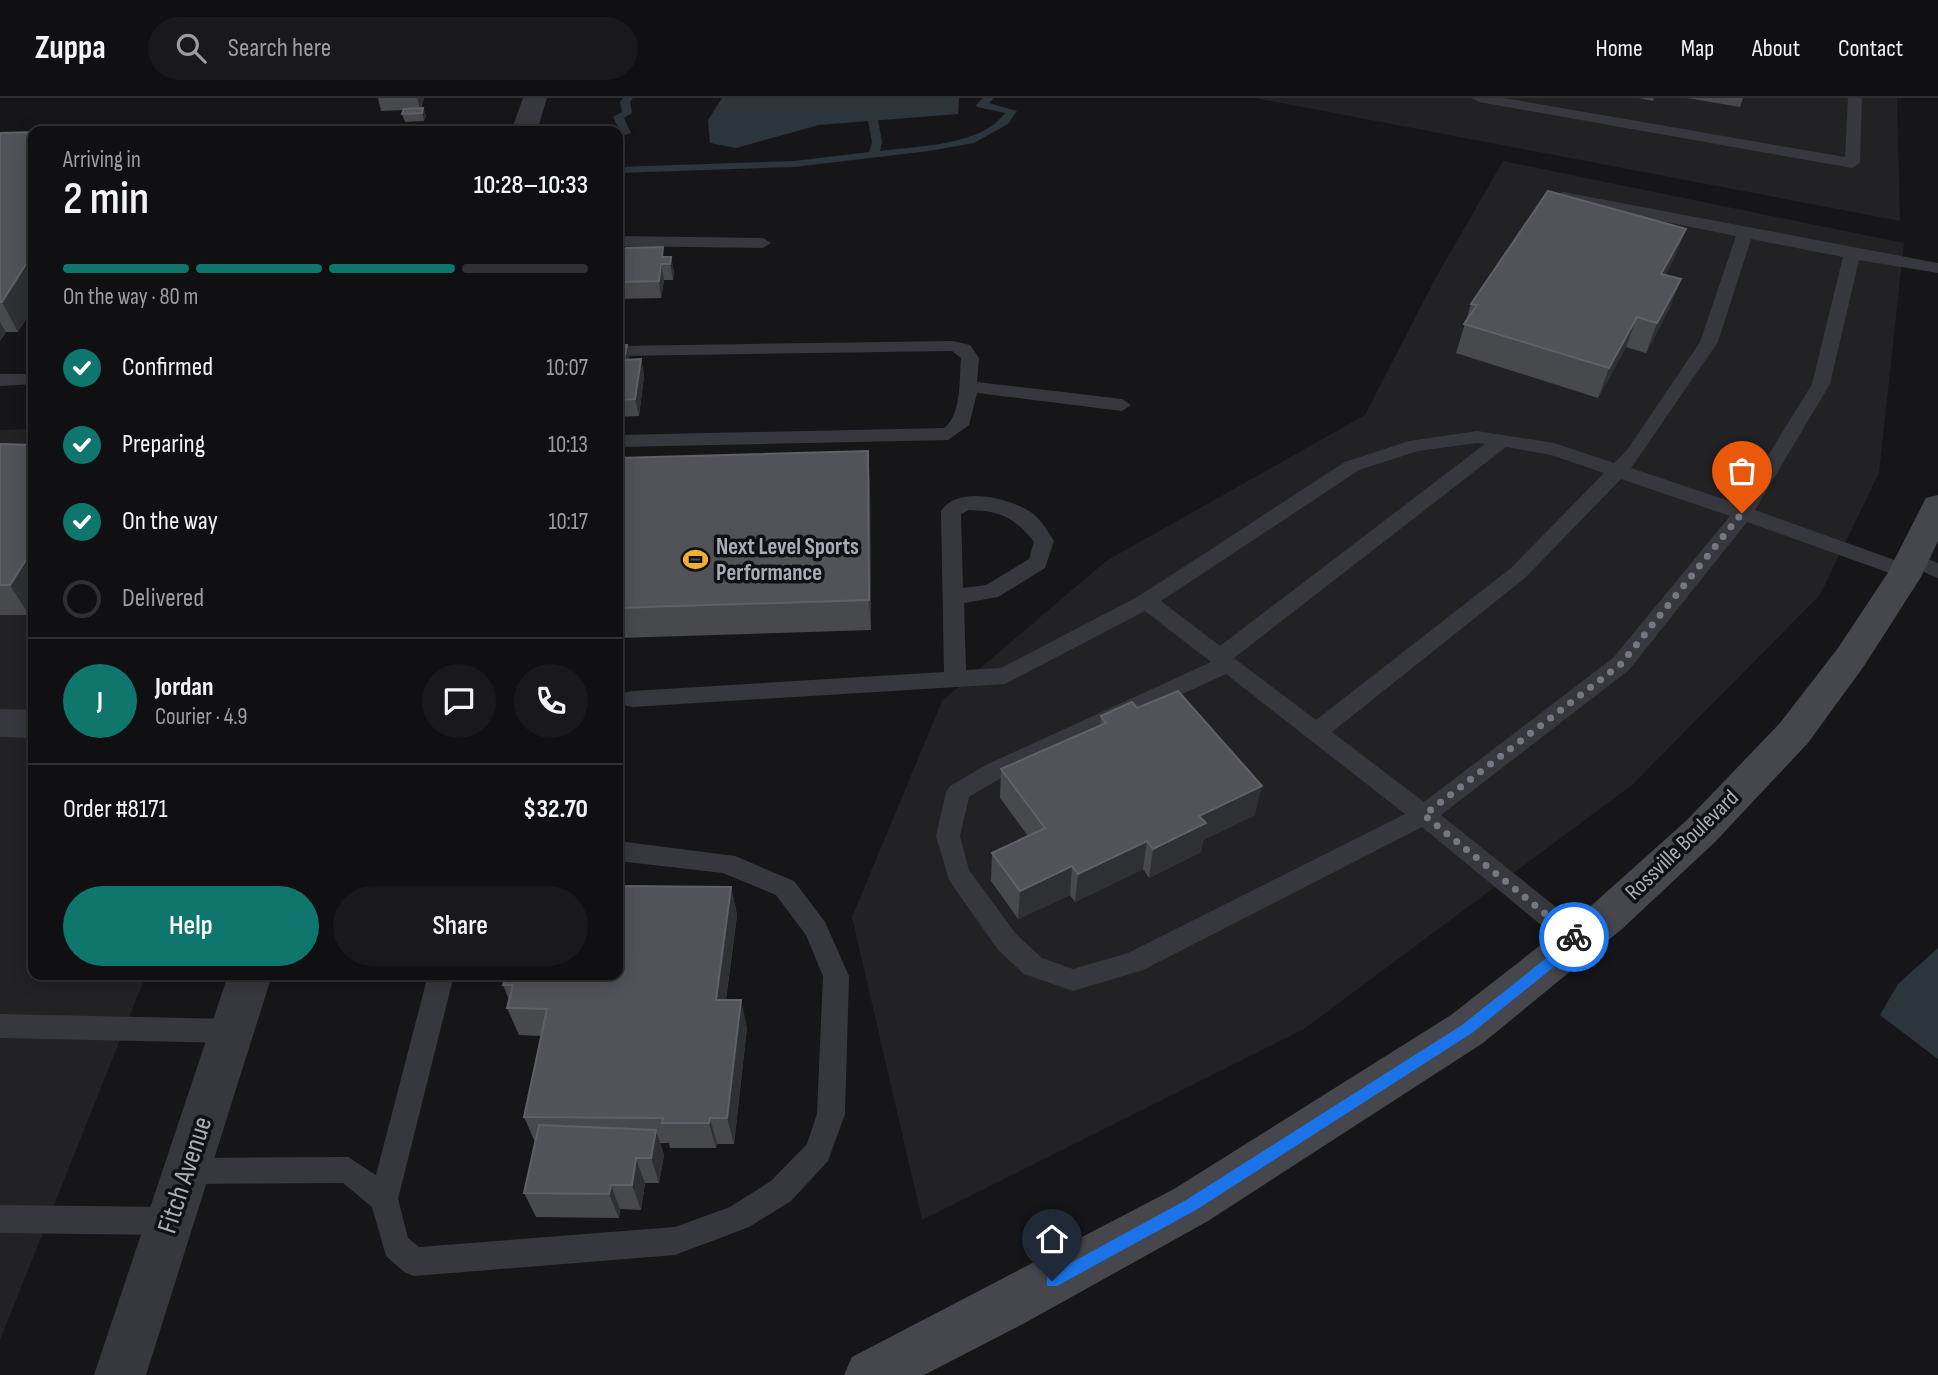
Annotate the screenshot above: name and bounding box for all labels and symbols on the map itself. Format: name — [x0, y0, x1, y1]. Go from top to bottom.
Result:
pin — [1712, 441, 1772, 513]
place label: Next Level Sports Performance — [716, 533, 859, 587]
sports icon: Next Level Sports Performance — [682, 546, 710, 574]
street label: Rossville Boulevard — [1620, 784, 1744, 906]
courier — [1539, 902, 1609, 972]
street label: Fitch Avenue — [151, 1113, 219, 1237]
pin — [1022, 1209, 1082, 1281]

